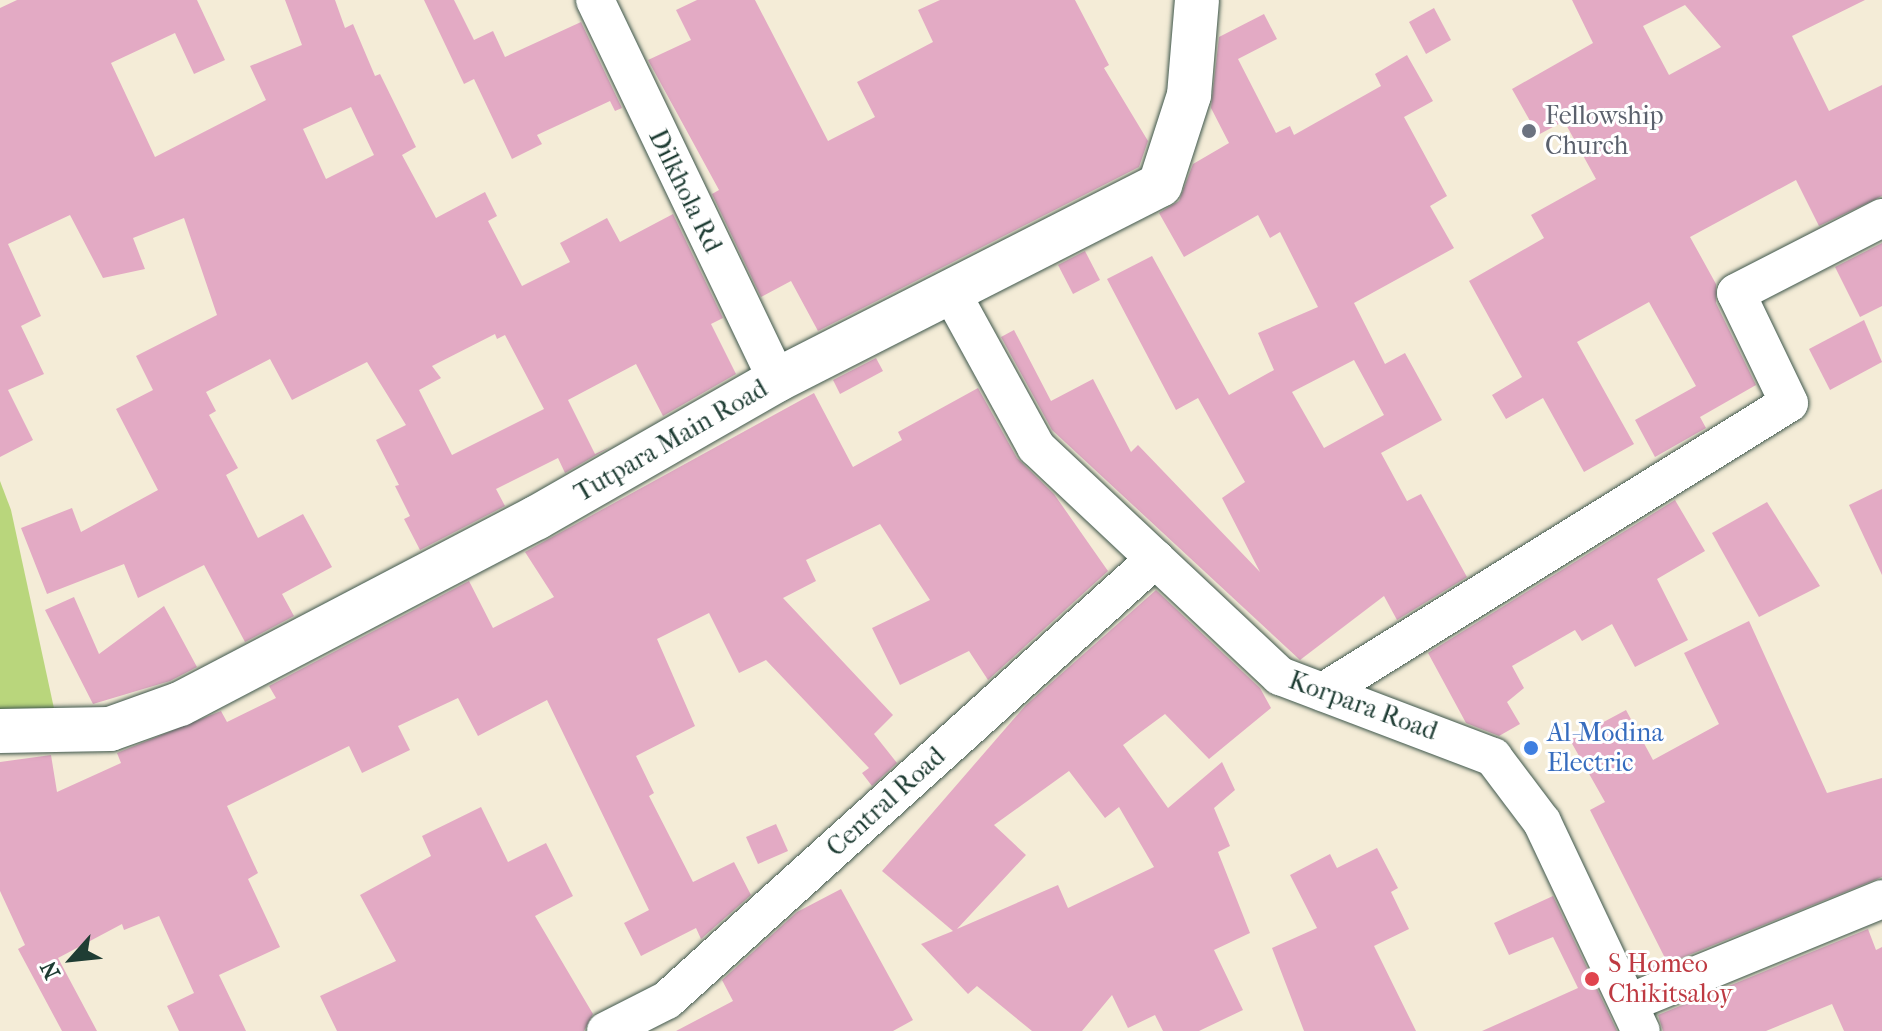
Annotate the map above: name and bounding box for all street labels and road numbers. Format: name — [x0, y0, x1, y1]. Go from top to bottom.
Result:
street label: Dilkhola Rd — [642, 124, 728, 258]
street label: Tutpara Main Road — [569, 373, 773, 509]
street label: Korpara Road — [1284, 665, 1442, 747]
street label: Central Road — [820, 741, 952, 863]

